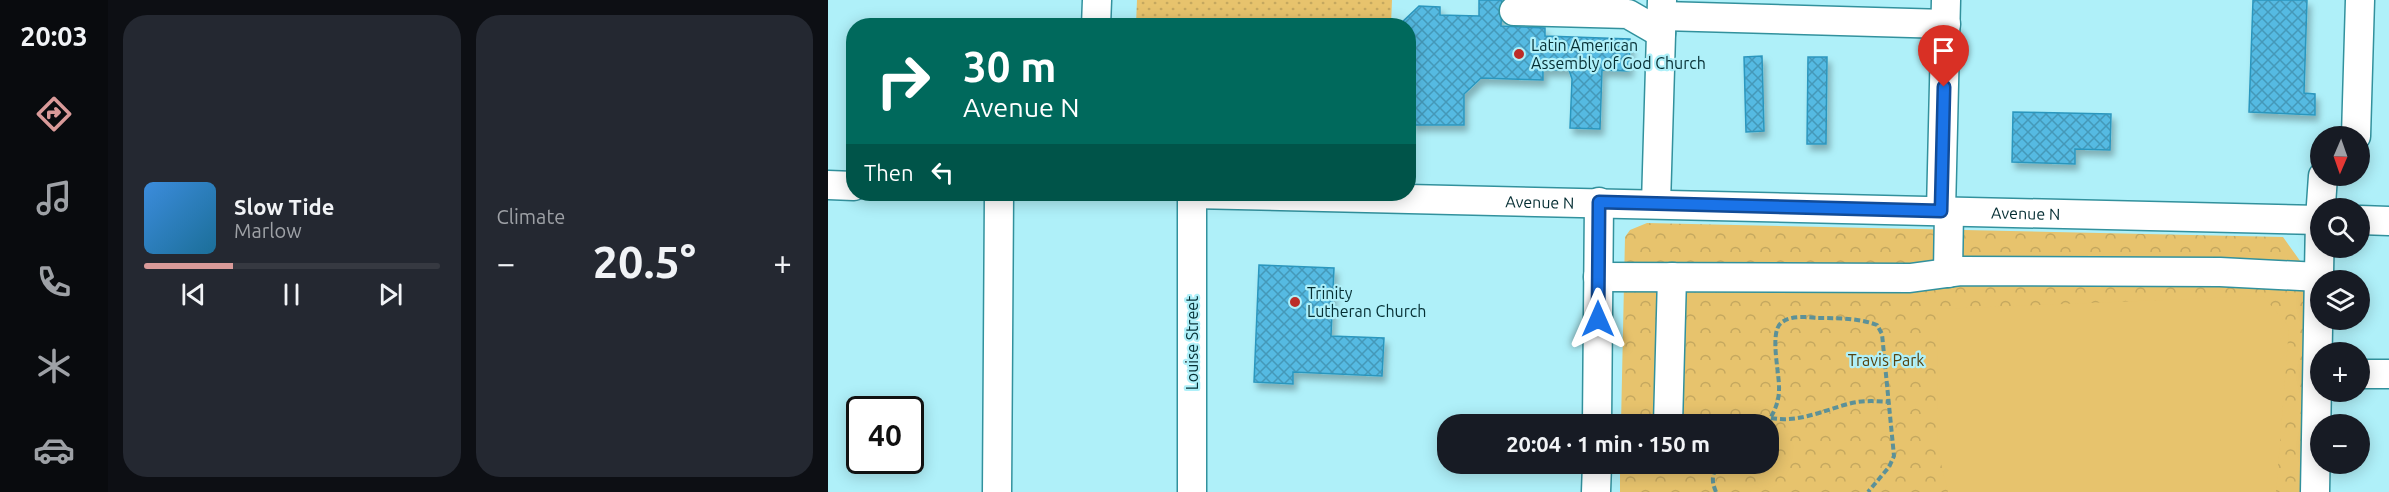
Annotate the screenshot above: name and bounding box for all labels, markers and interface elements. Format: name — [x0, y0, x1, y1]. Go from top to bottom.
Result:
text: 20:03 — [20, 21, 88, 51]
pin — [1918, 25, 1969, 87]
icon: arrive — [1927, 34, 1960, 67]
place label: Latin American Assembly of God Church — [1531, 36, 1706, 72]
icon: right — [864, 42, 942, 120]
text: 30 m — [963, 43, 1057, 90]
marker: Latin American Assembly of God Church — [1512, 47, 1526, 61]
text: Avenue N — [963, 92, 1079, 122]
icon: directions — [33, 93, 75, 135]
north arrow — [2310, 126, 2370, 186]
map controls — [2310, 126, 2370, 474]
icon: left — [926, 156, 959, 189]
text: Then — [864, 160, 914, 185]
icon: music — [33, 177, 75, 219]
street label: Avenue N — [1505, 192, 1575, 212]
text: Slow Tide — [234, 194, 334, 219]
button: search — [2310, 198, 2370, 258]
street label: Avenue N — [1991, 203, 2061, 223]
text: Climate — [497, 205, 565, 228]
text: Marlow — [234, 219, 302, 242]
text: 20.5° — [593, 236, 696, 287]
text: − — [497, 244, 515, 281]
text: + — [773, 244, 792, 281]
icon: phone — [33, 261, 75, 303]
button: layers — [2310, 270, 2370, 330]
icon: previous — [177, 278, 210, 311]
icon: pause — [275, 278, 308, 311]
icon: next — [374, 278, 407, 311]
place label: Trinity Lutheran Church — [1307, 284, 1426, 320]
position arrow — [1566, 287, 1630, 351]
street label: Louise Street — [1183, 295, 1201, 390]
marker: Trinity Lutheran Church — [1288, 295, 1302, 309]
button: + — [2310, 342, 2370, 402]
icon: climate — [33, 345, 75, 387]
park label: Travis Park — [1848, 351, 1924, 369]
speed limit sign: 40 — [846, 396, 924, 474]
button: − — [2310, 414, 2370, 474]
icon: car — [33, 429, 75, 471]
text: 20:04 · 1 min · 150 m — [1506, 431, 1710, 456]

